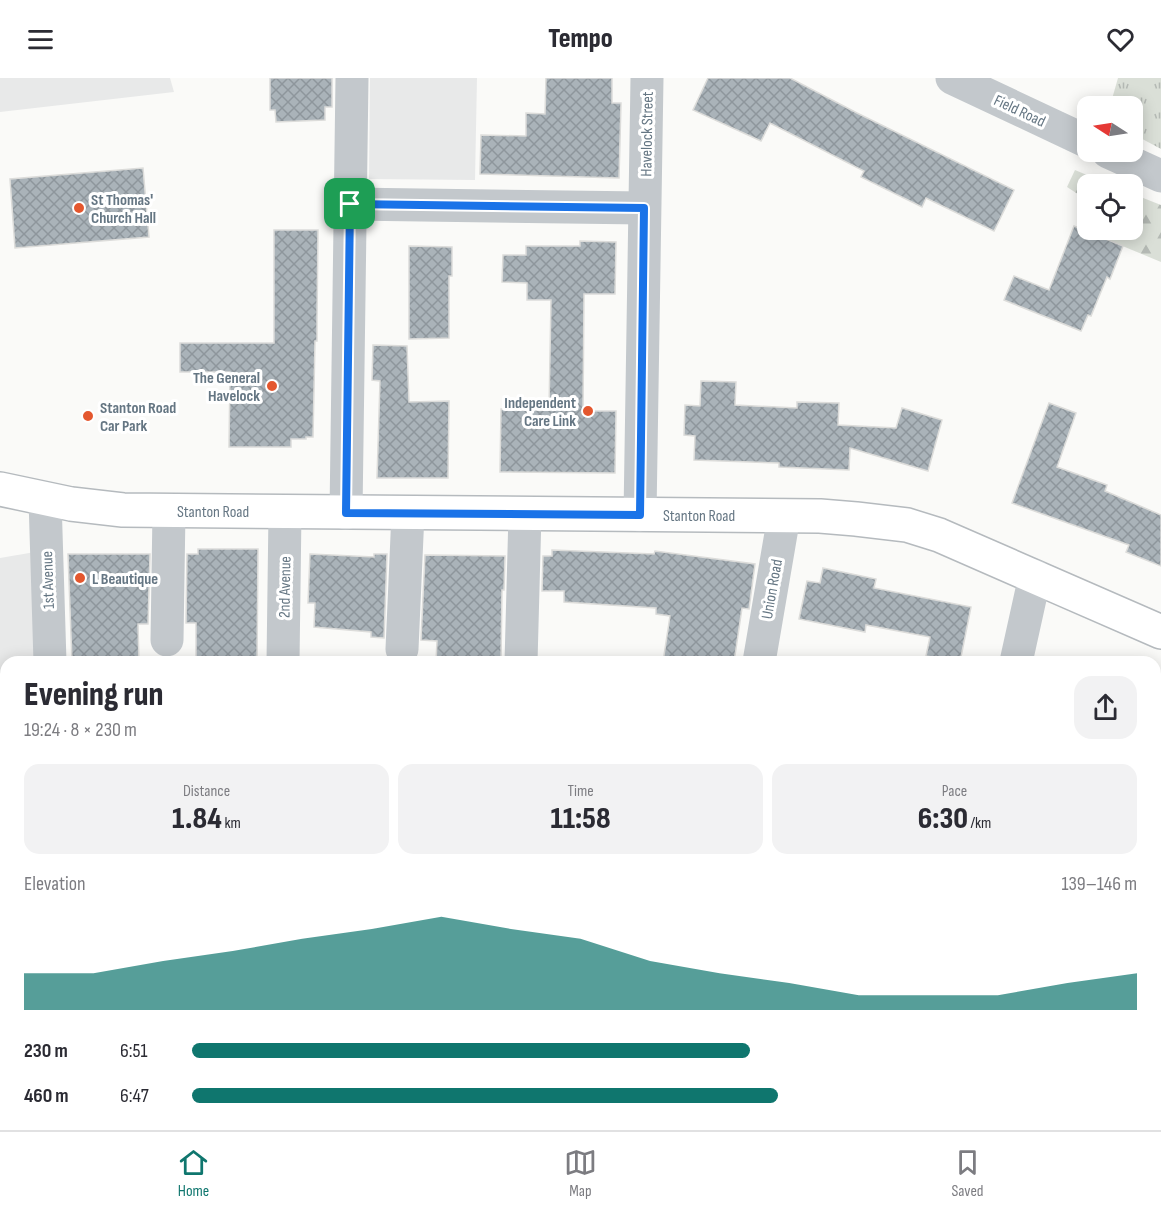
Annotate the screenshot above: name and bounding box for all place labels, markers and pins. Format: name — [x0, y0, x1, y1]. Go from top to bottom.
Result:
pin — [324, 178, 375, 229]
place label: St Thomas' Church Hall — [91, 191, 156, 228]
marker: St Thomas' Church Hall — [72, 201, 86, 215]
place label: The General Havelock — [193, 369, 260, 406]
marker: The General Havelock — [265, 379, 279, 393]
place label: Independent Care Link — [504, 394, 576, 431]
place label: Stanton Road Car Park — [100, 399, 176, 436]
marker: Independent Care Link — [581, 404, 595, 418]
marker: Stanton Road Car Park — [81, 409, 95, 423]
place label: L Beautique — [92, 570, 158, 589]
marker: L Beautique — [73, 571, 87, 585]

